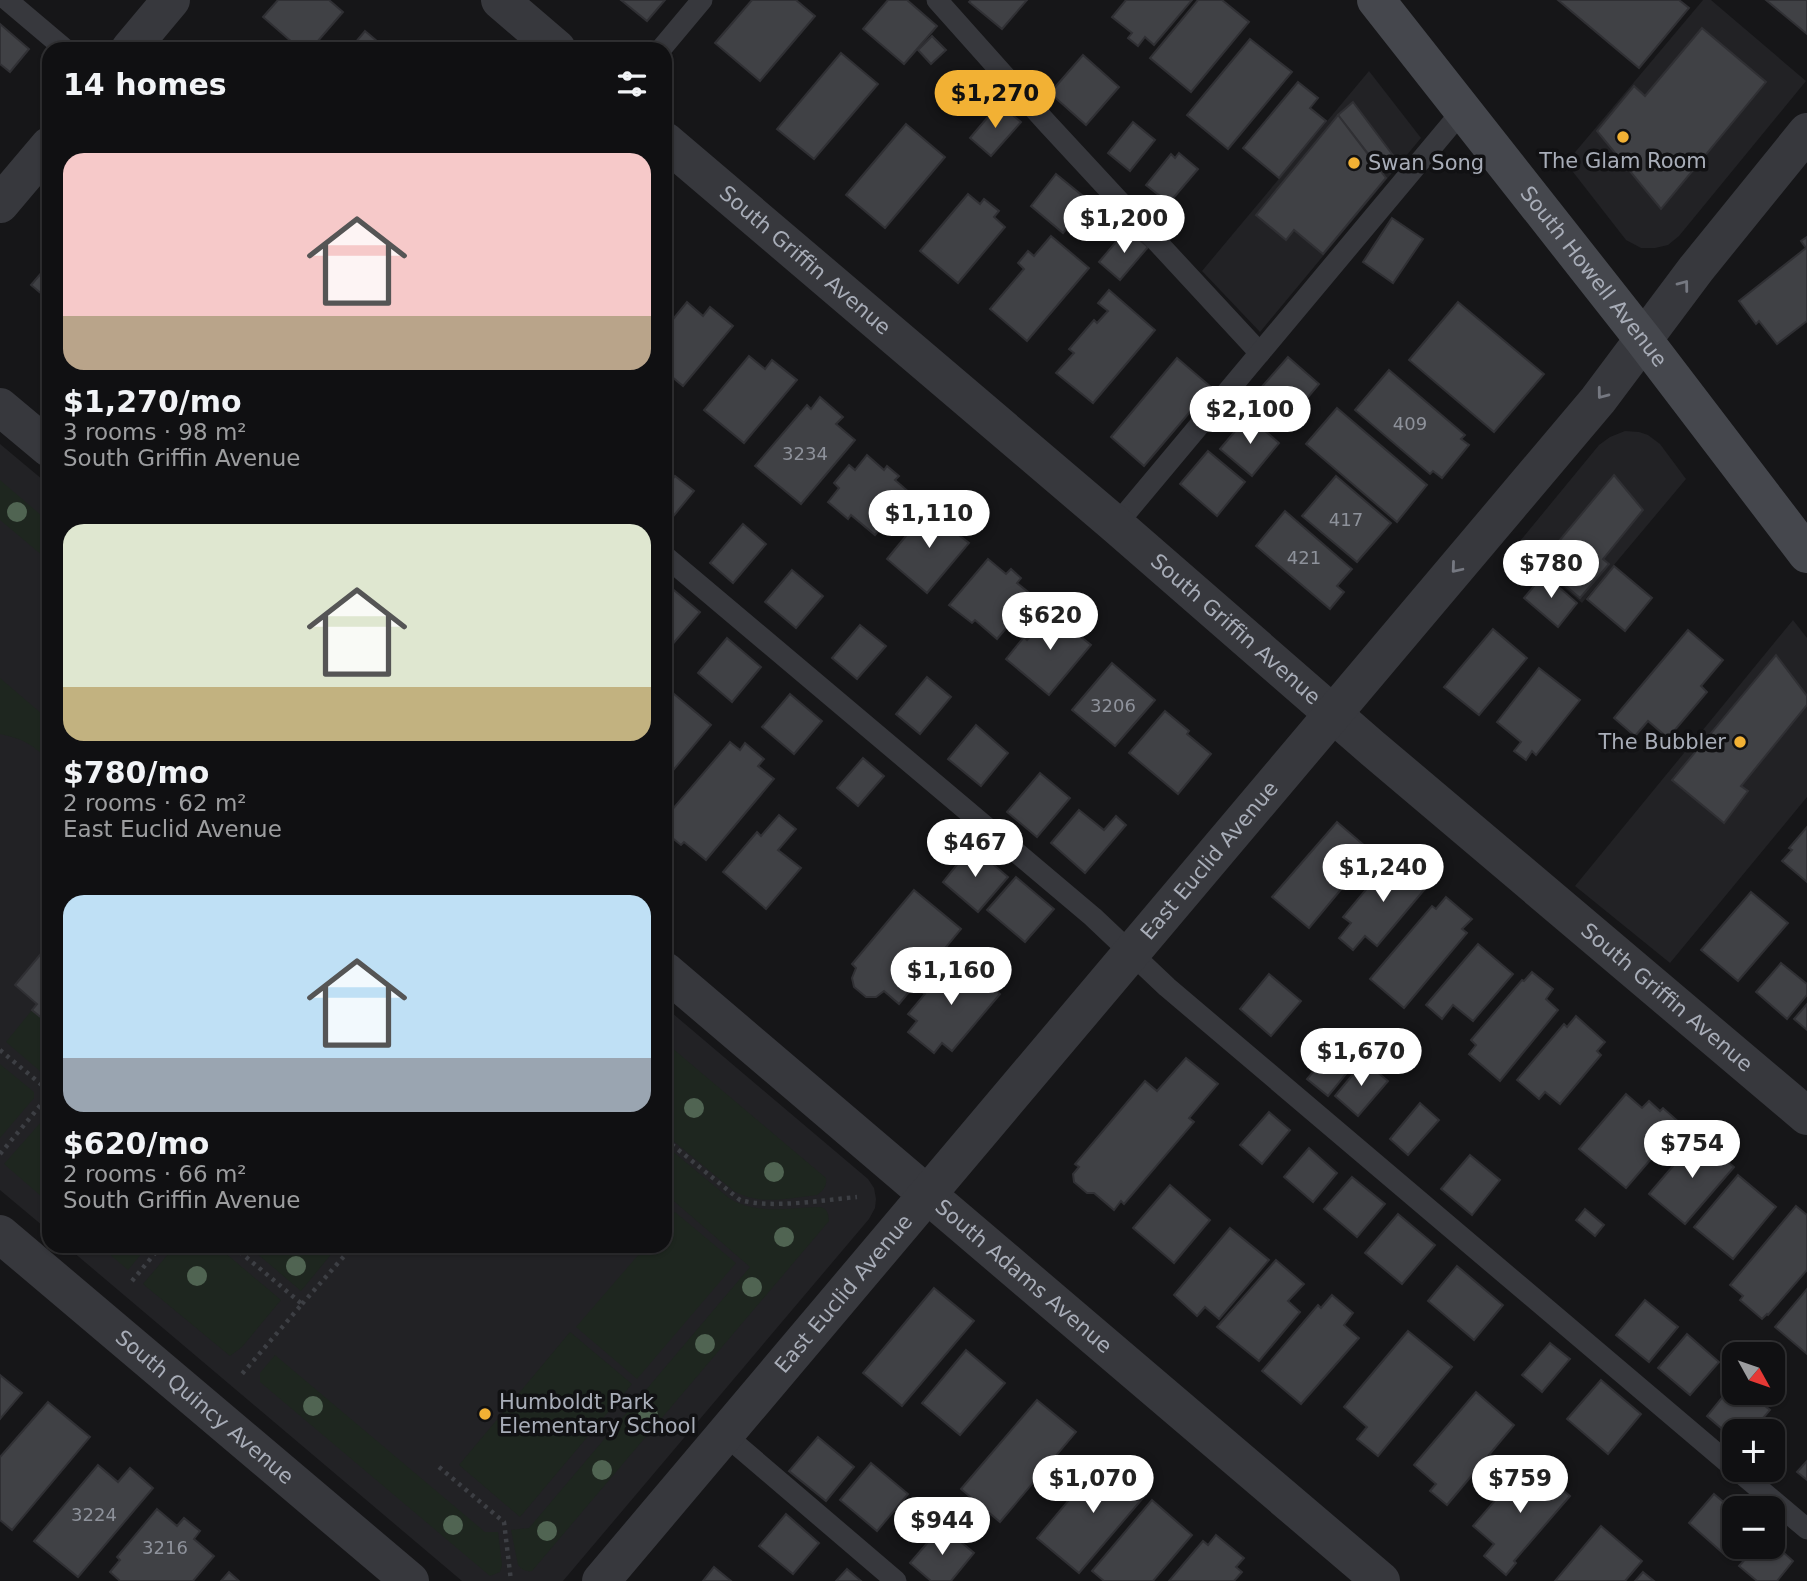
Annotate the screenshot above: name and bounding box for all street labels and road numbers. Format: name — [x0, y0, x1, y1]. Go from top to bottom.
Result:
street label: South Griffin Avenue — [715, 181, 895, 340]
street label: South Howell Avenue — [1515, 182, 1672, 372]
street label: South Griffin Avenue — [1146, 549, 1325, 709]
street label: East Euclid Avenue — [1136, 776, 1283, 945]
street label: South Griffin Avenue — [1576, 918, 1757, 1077]
street label: South Adams Avenue — [930, 1195, 1117, 1358]
street label: East Euclid Avenue — [770, 1210, 917, 1378]
street label: South Quincy Avenue — [111, 1325, 298, 1489]

